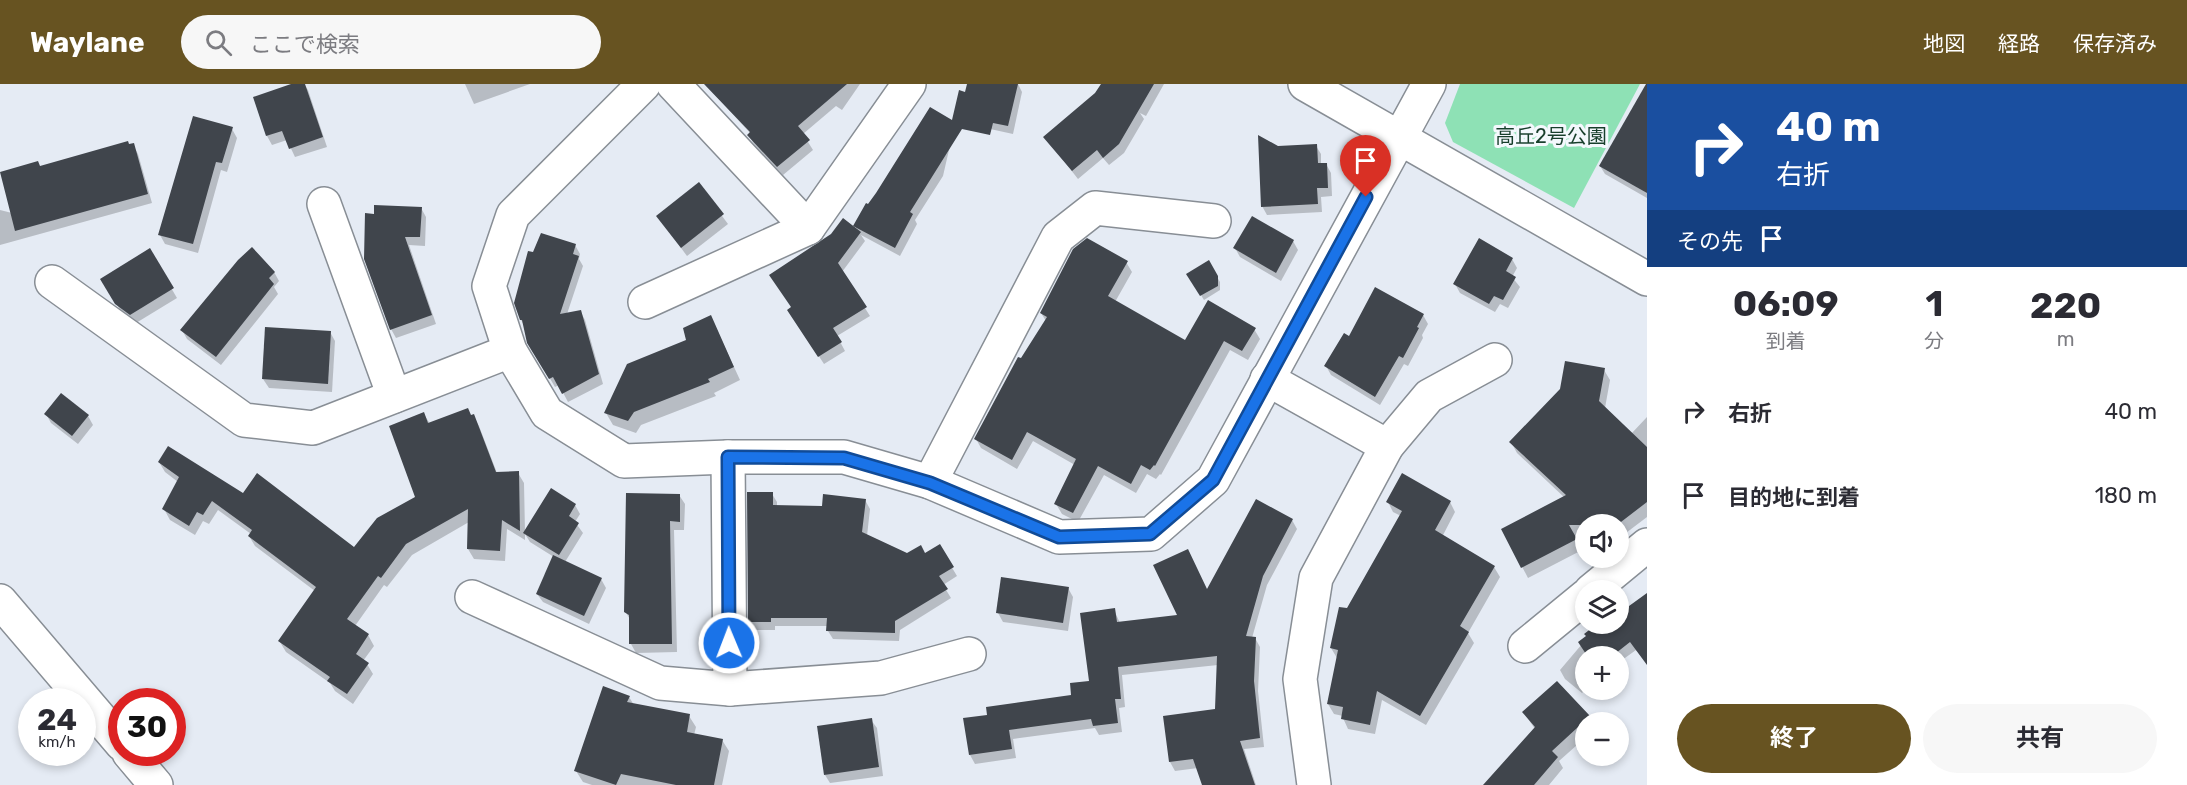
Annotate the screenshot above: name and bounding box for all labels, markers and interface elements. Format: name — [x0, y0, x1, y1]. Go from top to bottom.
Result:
search box — [181, 15, 601, 69]
text: Waylane — [30, 26, 145, 59]
icon: search — [202, 26, 235, 59]
text: ここで検索 — [250, 31, 360, 58]
text: 地図 — [1923, 31, 1965, 56]
text: 経路 — [1998, 31, 2040, 56]
text: 保存済み — [2073, 31, 2157, 56]
text: 40 m — [1776, 102, 1881, 152]
icon: right — [1677, 108, 1755, 186]
park label: 高丘2号公園 — [1495, 124, 1607, 148]
pin — [1340, 135, 1391, 197]
icon: arrive — [1349, 144, 1382, 177]
text: 右折 — [1776, 159, 1830, 191]
icon: arrive — [1755, 222, 1788, 255]
text: その先 — [1677, 228, 1743, 255]
text: 06:09 — [1733, 282, 1839, 325]
text: 1 — [1925, 282, 1943, 325]
text: 220 — [2030, 284, 2101, 327]
text: m — [2057, 327, 2075, 351]
text: 到着 — [1766, 329, 1806, 353]
text: 分 — [1924, 329, 1944, 353]
icon: right — [1677, 395, 1710, 428]
text: 40 m — [2104, 398, 2157, 425]
text: 右折 — [1728, 400, 1772, 427]
icon: arrive — [1677, 479, 1710, 512]
text: 180 m — [2095, 482, 2157, 509]
text: 目的地に到着 — [1728, 484, 1860, 511]
map controls — [1575, 514, 1629, 766]
button: sound — [1575, 514, 1629, 568]
button: layers — [1575, 580, 1629, 634]
position arrow — [697, 611, 761, 675]
button: + — [1575, 646, 1629, 700]
speed limit sign: 30 — [108, 688, 186, 766]
text: 24 — [37, 702, 77, 738]
button: 終了 — [1677, 704, 1911, 773]
button: 共有 — [1923, 704, 2157, 773]
button: − — [1575, 712, 1629, 766]
text: km/h — [38, 733, 76, 751]

